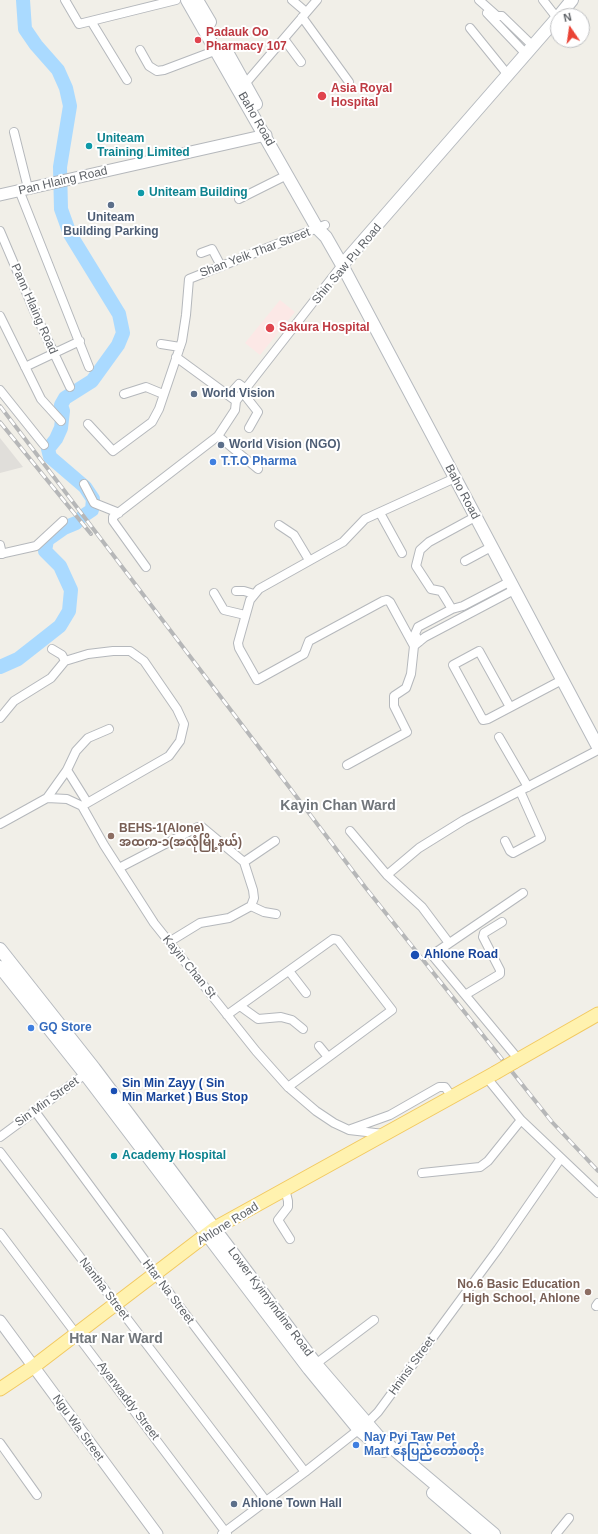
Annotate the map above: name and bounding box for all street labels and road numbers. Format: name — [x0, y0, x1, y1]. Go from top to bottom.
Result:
street label: Baho Road — [235, 89, 277, 149]
street label: Pan Hlaing Road — [17, 164, 109, 198]
street label: Shin Saw Pu Road — [309, 221, 385, 307]
street label: Shan Yeik Thar Street — [198, 225, 312, 281]
street label: Pann Hlaing Road — [8, 262, 60, 356]
street label: Baho Road — [442, 462, 482, 522]
street label: Kayin Chan St — [159, 933, 219, 1001]
street label: Sin Min Street — [12, 1074, 82, 1130]
street label: Ahlone Road — [195, 1200, 261, 1248]
street label: Lower Kyimyindine Road — [224, 1245, 316, 1359]
street label: Nantha Street — [76, 1255, 132, 1323]
street label: Htar Na Street — [139, 1257, 197, 1327]
street label: Hninsi Street — [386, 1334, 438, 1398]
street label: Ayarwaddy Street — [94, 1359, 162, 1443]
street label: Ngu Wa Street — [49, 1392, 107, 1464]

